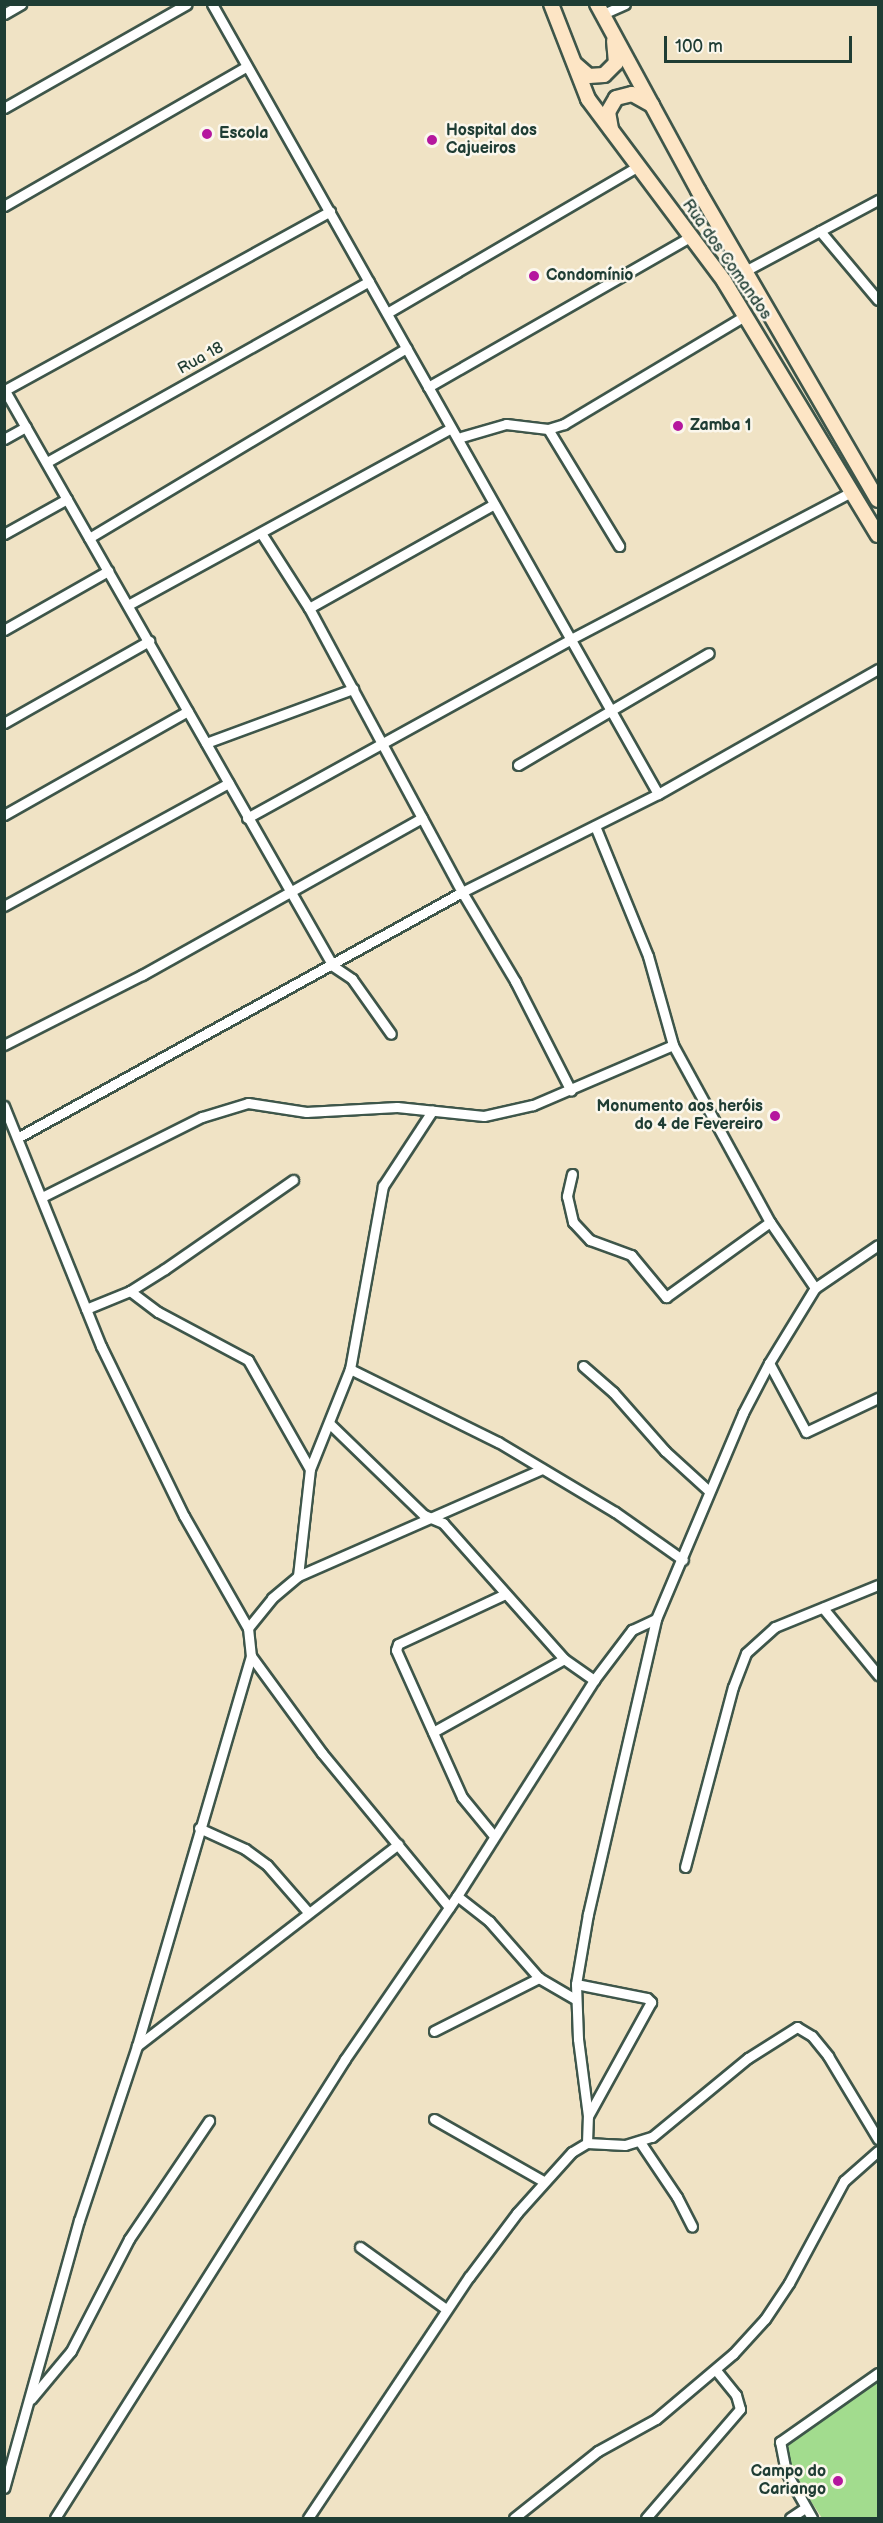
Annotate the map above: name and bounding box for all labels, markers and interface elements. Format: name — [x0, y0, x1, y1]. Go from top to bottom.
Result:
scale bar — [667, 24, 854, 62]
text: 100 m — [675, 36, 723, 57]
place label: Hospital dos Cajueiros — [446, 121, 537, 159]
place label: Escola — [219, 124, 268, 144]
marker: Escola — [200, 127, 214, 141]
marker: Hospital dos Cajueiros — [423, 131, 441, 149]
street label: Rua dos Comandos — [677, 196, 775, 324]
place label: Condomínio — [546, 266, 633, 286]
marker: Condomínio — [527, 269, 541, 283]
street label: Rua 18 — [175, 339, 227, 379]
place label: Zamba 1 — [690, 416, 751, 436]
marker: Zamba 1 — [671, 419, 685, 433]
place label: Monumento aos heróis do 4 de Fevereiro — [597, 1097, 763, 1135]
marker: Monumento aos heróis do 4 de Fevereiro — [768, 1109, 782, 1123]
place label: Campo do Cariango — [751, 2462, 826, 2500]
marker: Campo do Cariango — [831, 2474, 845, 2488]

